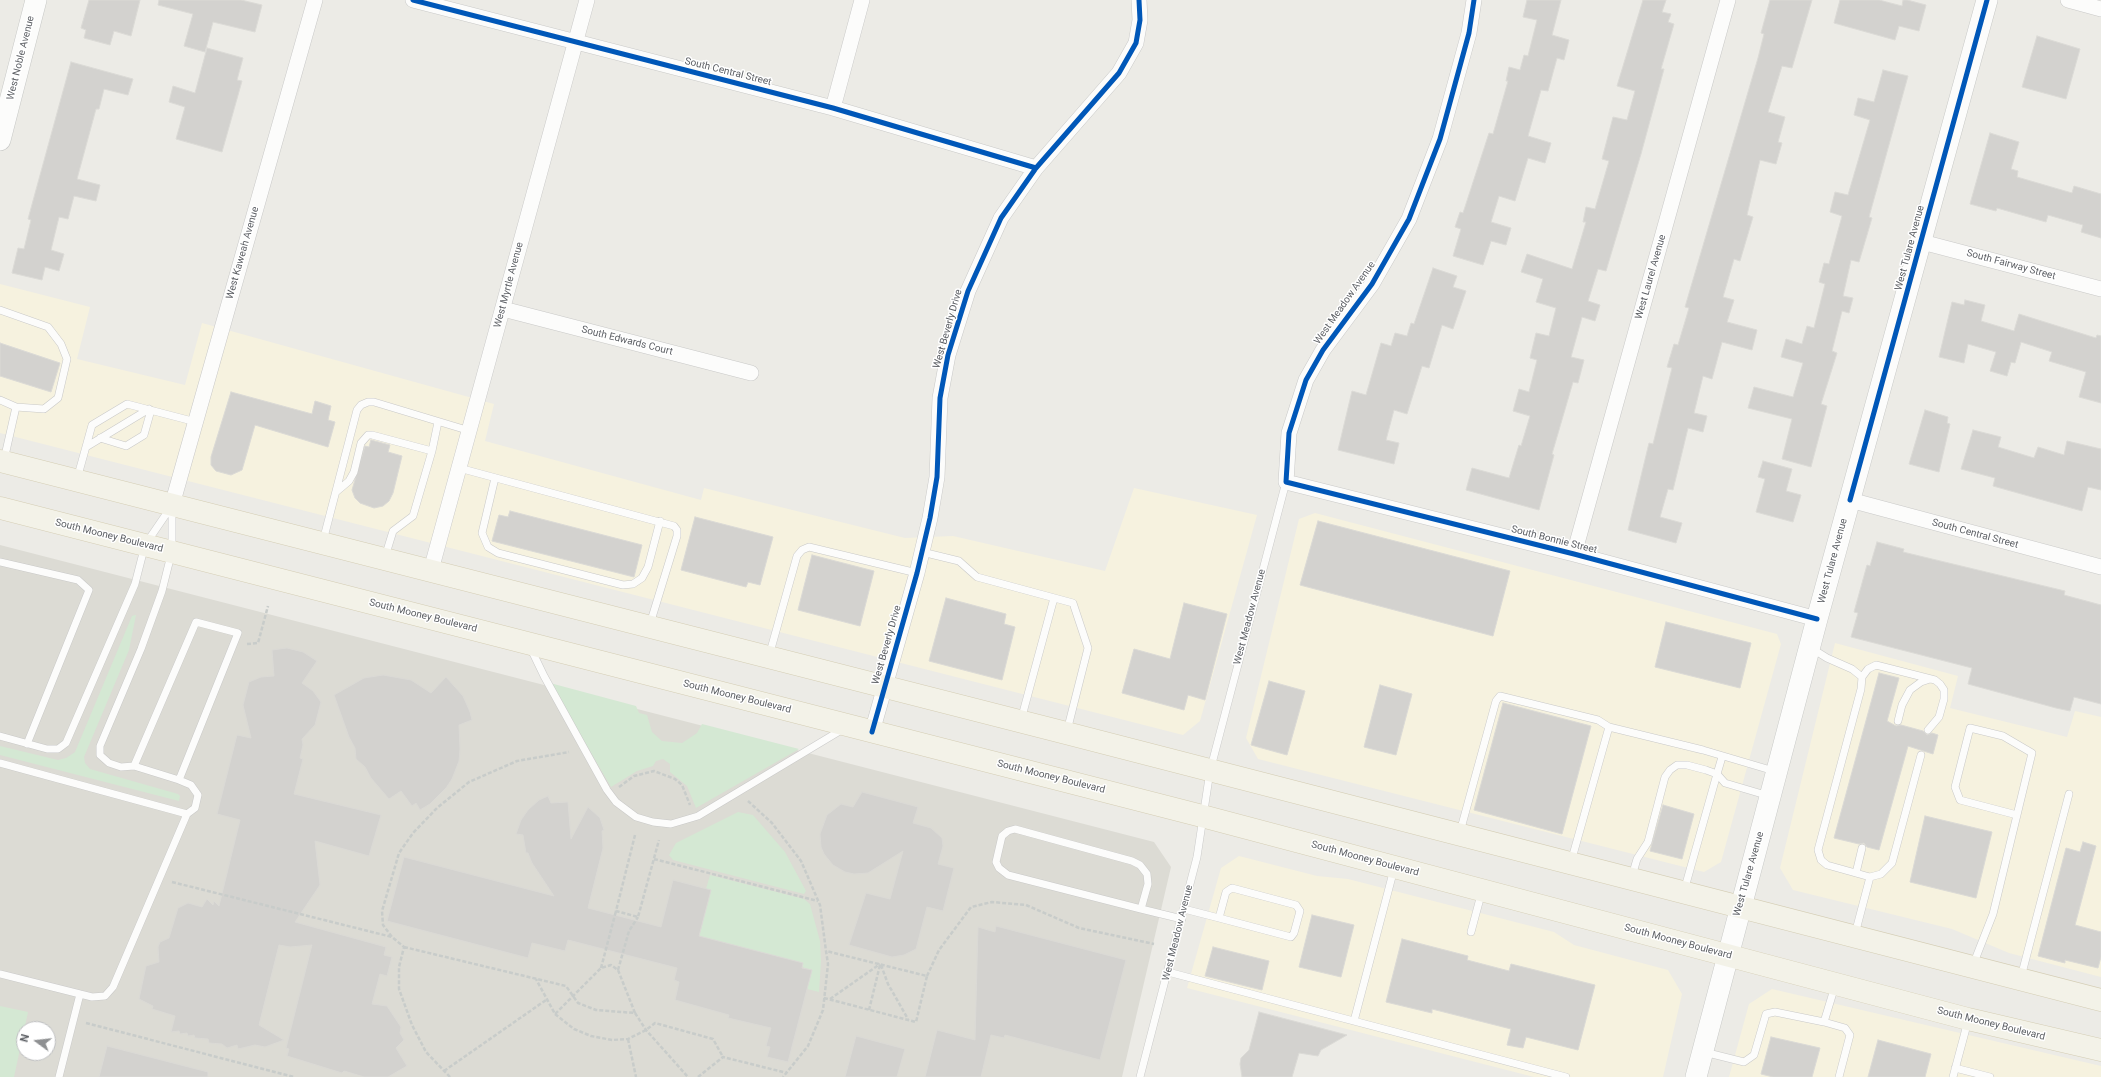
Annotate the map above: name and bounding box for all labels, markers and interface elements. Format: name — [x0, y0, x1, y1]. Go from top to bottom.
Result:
street label: West Noble Avenue — [5, 15, 37, 101]
street label: South Central Street — [683, 55, 773, 89]
street label: West Tulare Avenue — [1893, 204, 1927, 292]
street label: West Kaweah Avenue — [224, 205, 262, 301]
street label: West Laurel Avenue — [1633, 233, 1669, 321]
street label: West Myrtle Avenue — [492, 241, 526, 329]
street label: South Fairway Street — [1965, 247, 2057, 283]
street label: West Meadow Avenue — [1312, 259, 1378, 347]
street label: West Beverly Drive — [931, 288, 965, 370]
street label: South Edwards Court — [580, 324, 674, 358]
street label: South Mooney Boulevard — [54, 517, 164, 555]
street label: West Tulare Avenue — [1816, 517, 1850, 605]
street label: South Central Street — [1930, 517, 2020, 551]
street label: South Bonnie Street — [1510, 524, 1598, 556]
street label: West Meadow Avenue — [1231, 568, 1269, 666]
street label: South Mooney Boulevard — [368, 597, 478, 635]
street label: West Beverly Drive — [870, 604, 904, 686]
street label: South Mooney Boulevard — [682, 678, 792, 716]
street label: South Mooney Boulevard — [996, 758, 1106, 796]
street label: West Tulare Avenue — [1731, 830, 1767, 918]
street label: South Mooney Boulevard — [1310, 839, 1420, 879]
street label: West Meadow Avenue — [1160, 884, 1196, 982]
street label: South Mooney Boulevard — [1623, 922, 1733, 962]
street label: South Mooney Boulevard — [1936, 1005, 2046, 1043]
north arrow — [16, 1021, 56, 1061]
text: N — [18, 1033, 32, 1043]

